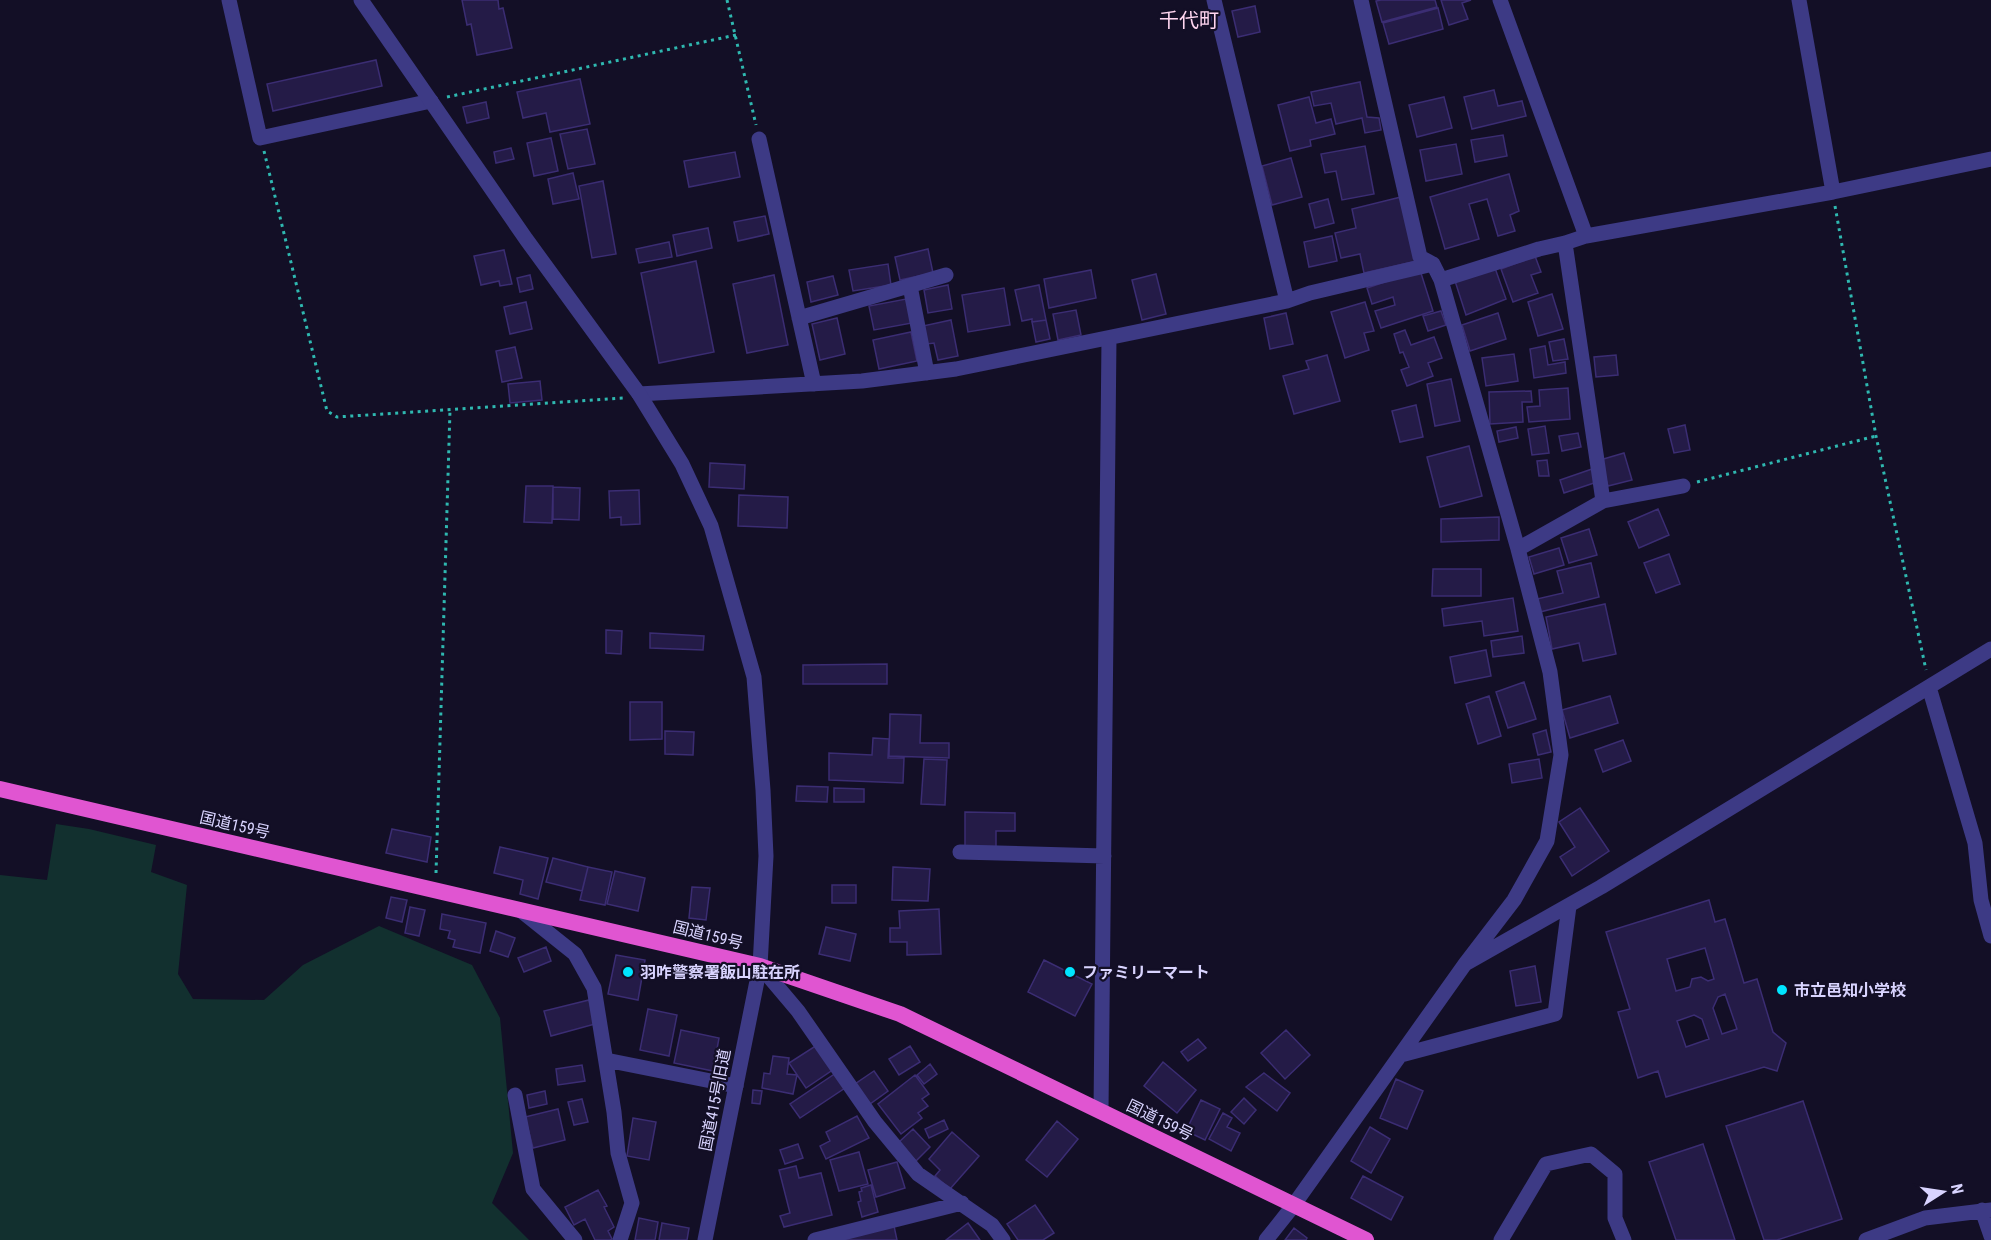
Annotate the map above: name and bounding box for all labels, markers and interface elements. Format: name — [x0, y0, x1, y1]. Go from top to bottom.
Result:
district label: 千代町 — [1159, 8, 1219, 32]
street label: 国道159号 — [198, 808, 272, 842]
street label: 国道159号 — [671, 917, 745, 953]
place label: 羽咋警察署飯山駐在所 — [640, 963, 800, 982]
place label: ファミリーマート — [1082, 963, 1210, 982]
marker: 羽咋警察署飯山駐在所 — [621, 965, 635, 979]
marker: ファミリーマート — [1063, 965, 1077, 979]
place label: 市立邑知小学校 — [1794, 981, 1906, 1000]
marker: 市立邑知小学校 — [1775, 983, 1789, 997]
street label: 国道415号旧道 — [696, 1047, 734, 1153]
street label: 国道159号 — [1124, 1096, 1196, 1144]
north arrow — [1913, 1162, 1973, 1222]
text: N — [1947, 1182, 1967, 1196]

